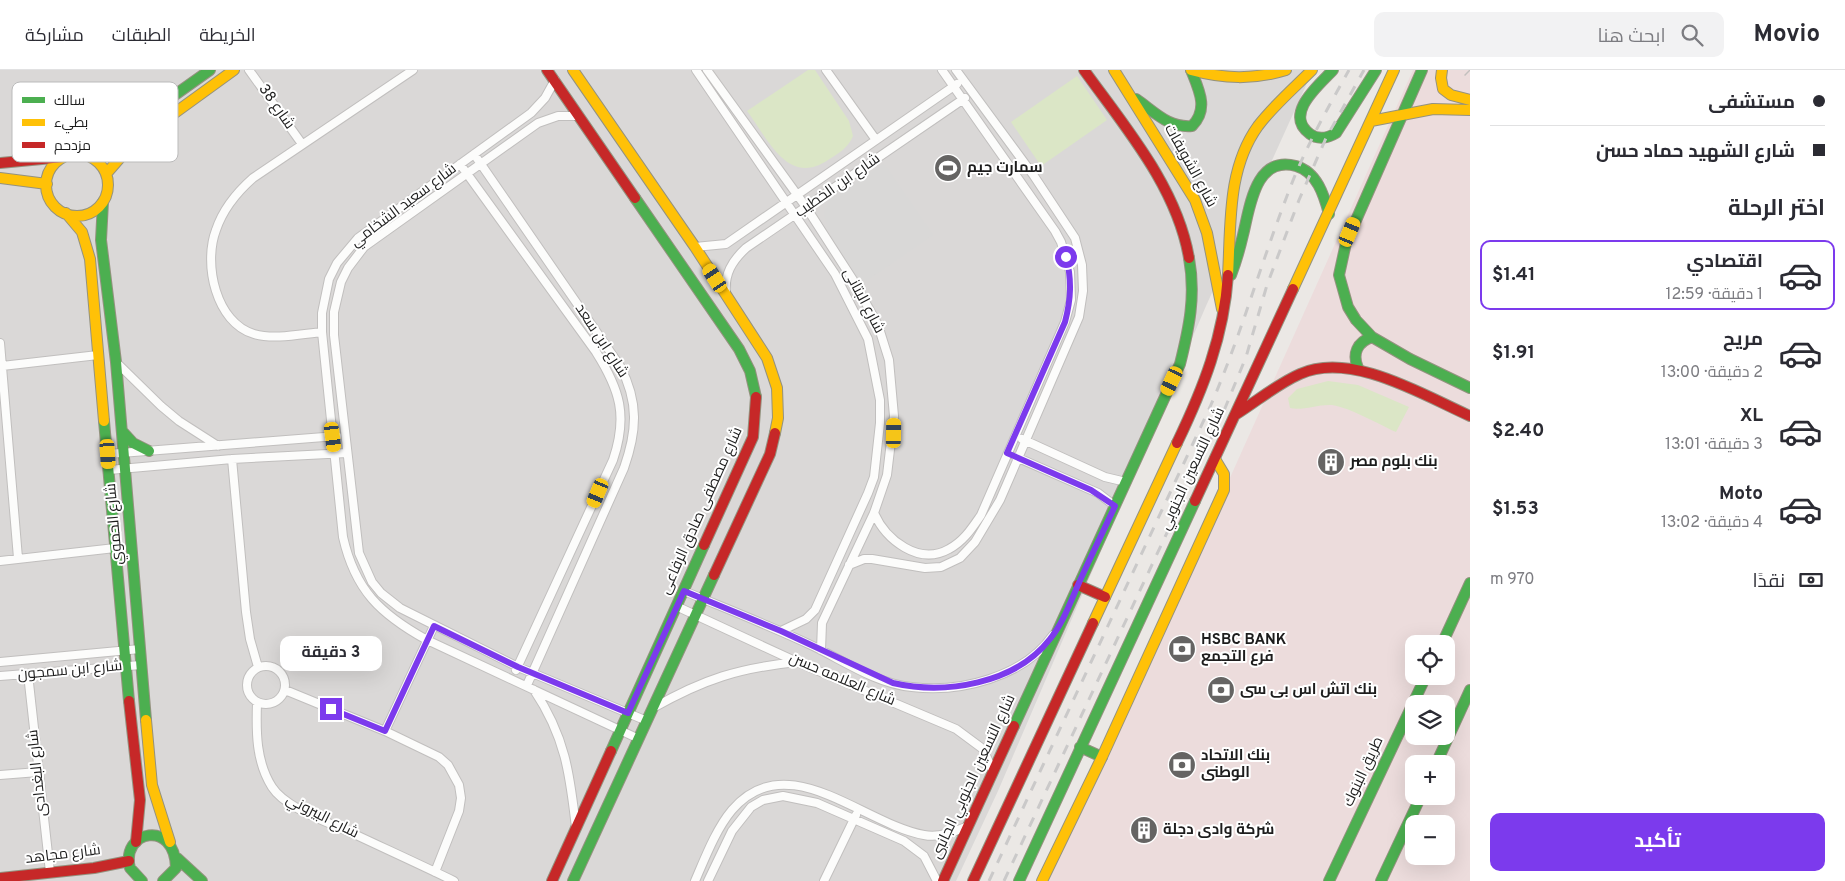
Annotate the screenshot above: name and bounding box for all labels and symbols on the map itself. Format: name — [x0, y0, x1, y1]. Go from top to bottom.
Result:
street label: شارع 38 — [254, 81, 298, 133]
legend — [12, 82, 178, 162]
text: سالك — [54, 93, 85, 110]
text: بطيء — [54, 115, 88, 134]
street label: شارع الشويفات — [1159, 121, 1221, 211]
text: مزدحم — [54, 138, 91, 155]
street label: شارع ابن الخطيب — [792, 150, 884, 222]
sports icon: سمارت جيم — [933, 153, 963, 183]
place label: سمارت جيم — [967, 159, 1043, 178]
street label: شارع سعيد الشخامي — [347, 160, 461, 253]
car — [1337, 215, 1362, 249]
route start — [1055, 246, 1077, 268]
car — [700, 261, 729, 295]
street label: شارع البتانى — [838, 265, 888, 337]
street label: شارع ابن سعد — [570, 300, 632, 382]
car — [1158, 364, 1185, 398]
street label: شارع التسعين الجنوبي — [1156, 404, 1231, 534]
car — [886, 418, 901, 448]
car — [323, 421, 342, 453]
street label: شارع مصطفى صادق الرفاعى — [656, 424, 748, 598]
car — [99, 439, 116, 469]
building icon: بنك بلوم مصر — [1316, 447, 1346, 477]
place label: بنك بلوم مصر — [1349, 453, 1438, 472]
car — [585, 476, 610, 510]
street label: شارع الحموي — [102, 482, 129, 566]
place label: HSBC BANK فرع التجمع — [1201, 631, 1287, 667]
bank icon: HSBC BANK فرع التجمع — [1167, 634, 1197, 664]
callout: 3 دقيقة — [280, 636, 382, 672]
street label: شارع العلامه حسن — [786, 649, 898, 711]
street label: شارع ابن سمجون — [17, 657, 123, 685]
bank icon: بنك اتش اس بى سى — [1206, 675, 1236, 705]
place label: بنك اتش اس بى سى — [1240, 681, 1377, 700]
street label: شارع التسعين الجنوبي الجانبى — [927, 692, 1021, 863]
route end — [320, 698, 342, 720]
street label: شارع البغدادى — [24, 729, 52, 817]
street label: طريق البنوك — [1339, 734, 1389, 810]
place label: بنك الاتحاد الوطنى — [1201, 747, 1270, 783]
bank icon: بنك الاتحاد الوطنى — [1167, 750, 1197, 780]
street label: شارع البيروني — [282, 790, 362, 844]
building icon: شركة وادى دجلة — [1129, 815, 1159, 845]
place label: شركة وادى دجلة — [1163, 821, 1274, 840]
street label: شارع مجاهد — [24, 841, 102, 869]

